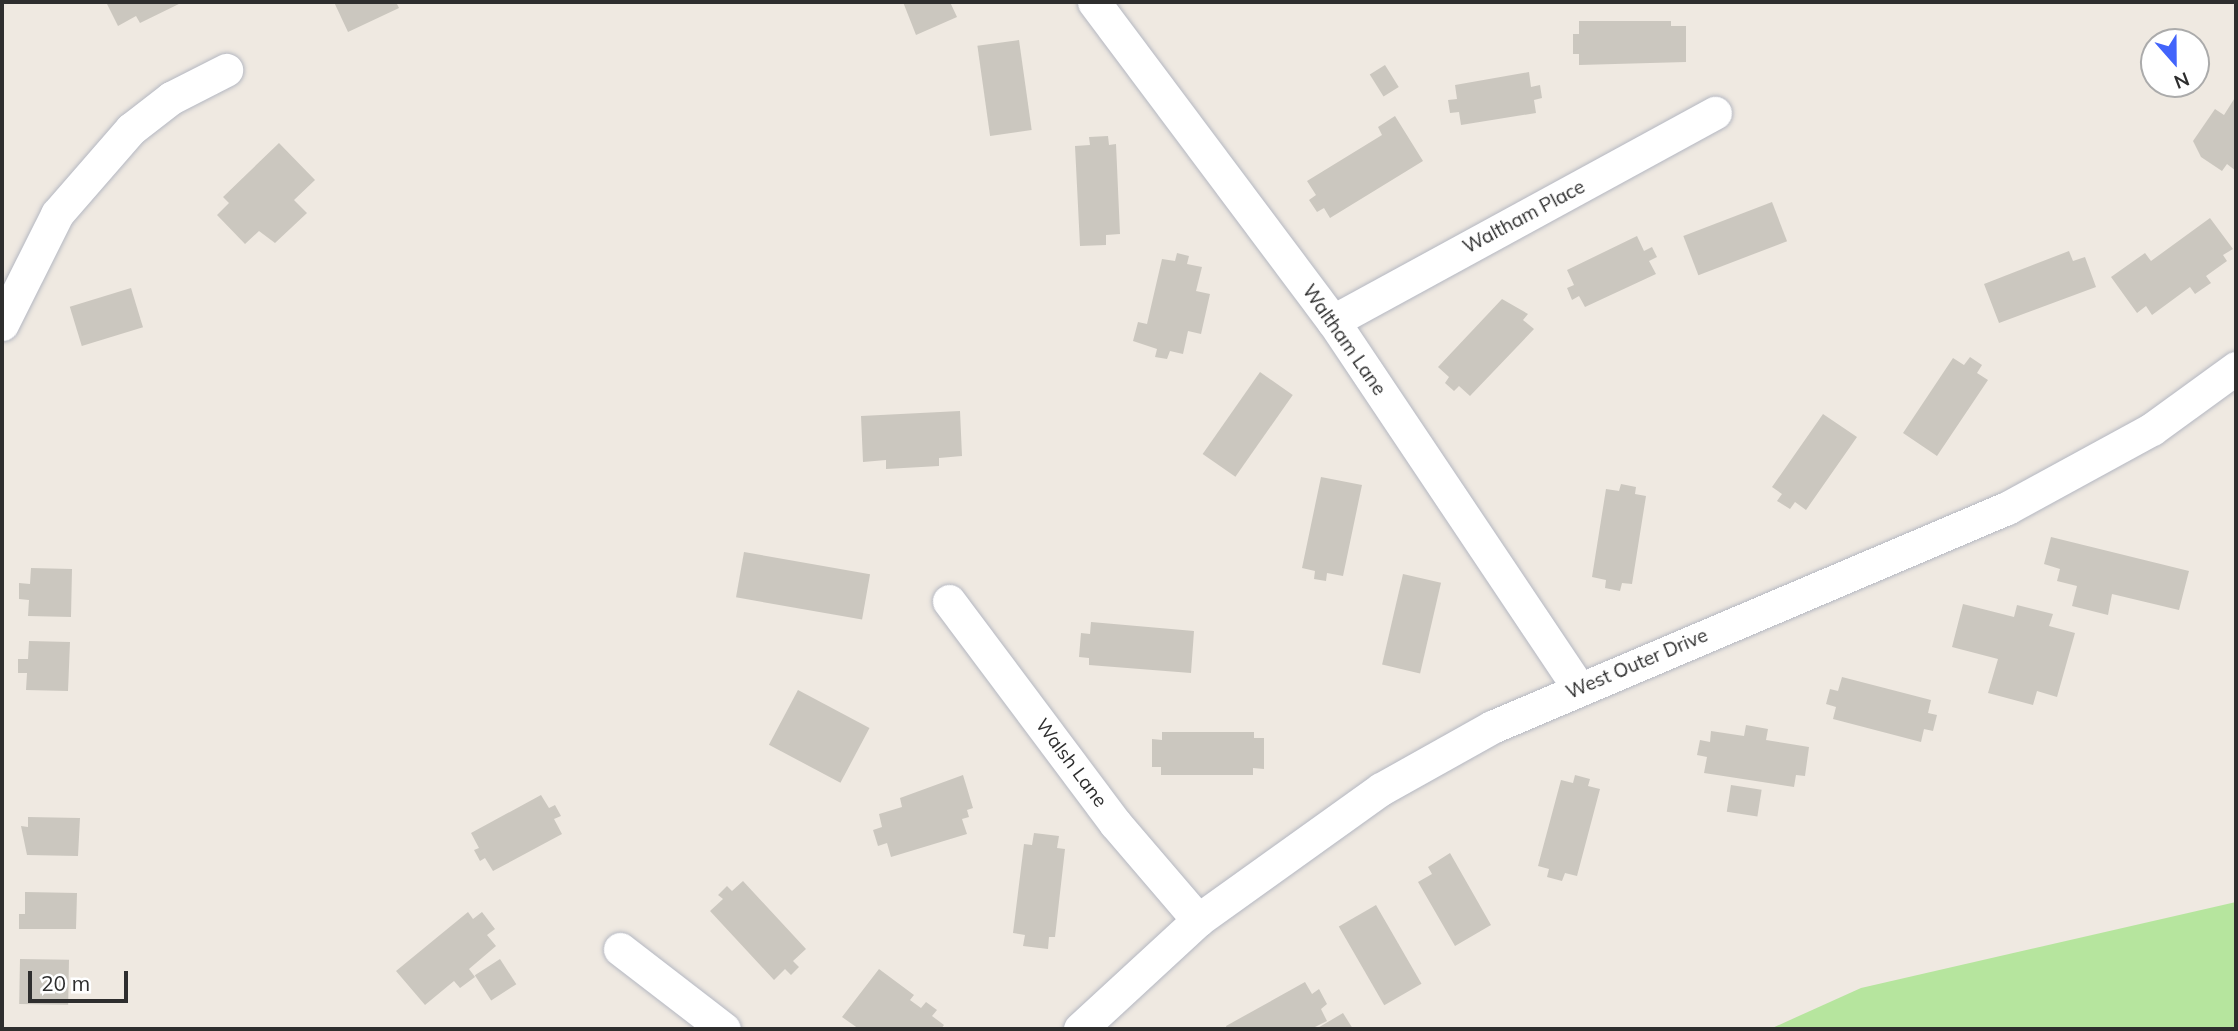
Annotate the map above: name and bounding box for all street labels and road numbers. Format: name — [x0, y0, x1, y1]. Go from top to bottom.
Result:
street label: Waltham Place — [1459, 175, 1589, 259]
street label: Waltham Lane — [1297, 280, 1391, 400]
street label: West Outer Drive — [1563, 624, 1711, 704]
street label: Walsh Lane — [1030, 714, 1112, 812]

